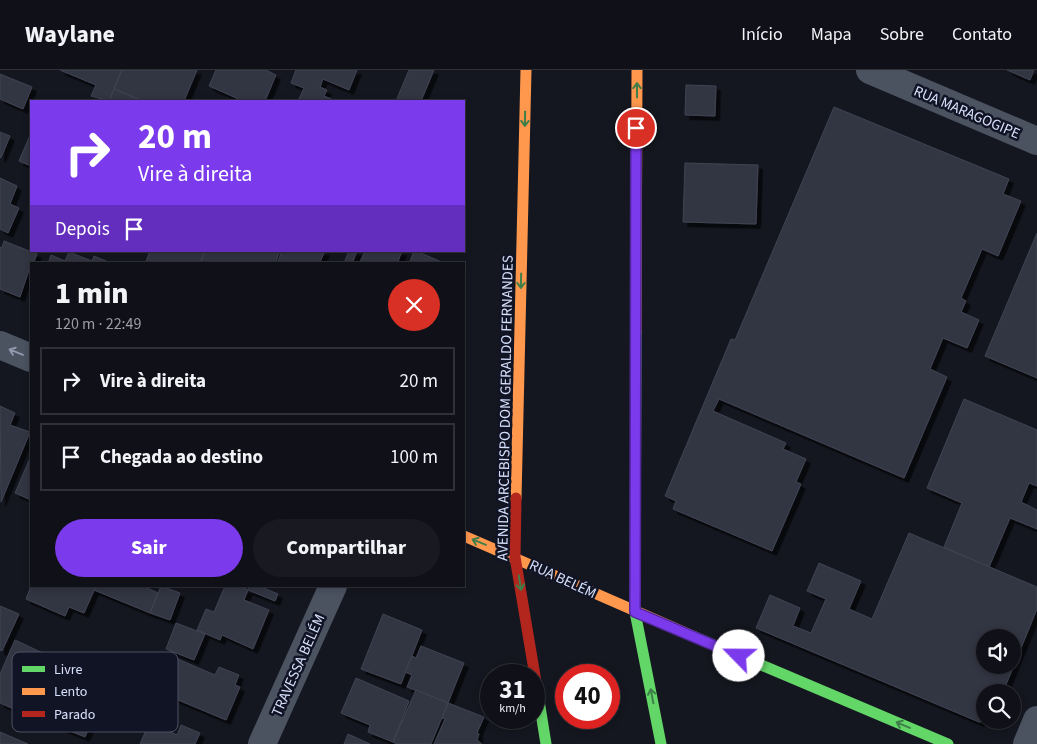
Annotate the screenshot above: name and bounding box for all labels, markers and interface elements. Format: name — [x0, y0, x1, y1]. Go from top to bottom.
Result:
text: Waylane — [25, 17, 115, 52]
text: Início — [741, 22, 783, 47]
text: Mapa — [811, 22, 852, 47]
text: Sobre — [880, 22, 924, 47]
text: Contato — [952, 22, 1012, 47]
street label: RUA MARAGOGIPE — [910, 81, 1023, 144]
one-way arrow — [632, 83, 642, 99]
pin — [615, 107, 657, 149]
one-way arrow — [520, 110, 530, 126]
text: 20 m — [138, 112, 212, 162]
icon: arrive — [622, 114, 650, 142]
icon: right — [55, 120, 120, 185]
text: Vire à direita — [138, 158, 252, 190]
icon: arrive — [120, 215, 148, 243]
text: Depois — [55, 216, 110, 243]
street label: AVENIDA ARCEBISPO DOM GERALDO FERNANDES — [492, 255, 519, 561]
text: 1 min — [55, 272, 129, 315]
one-way arrow — [517, 273, 526, 289]
button: close — [388, 279, 440, 331]
text: 120 m · 22:49 — [55, 313, 142, 335]
one-way arrow — [9, 346, 24, 356]
icon: right — [57, 367, 85, 395]
text: Vire à direita — [100, 368, 206, 395]
text: 20 m — [400, 368, 438, 395]
icon: arrive — [57, 443, 85, 471]
text: Chegada ao destino — [100, 444, 263, 471]
text: 100 m — [390, 444, 438, 471]
button: Sair — [55, 519, 243, 577]
button: Compartilhar — [253, 519, 440, 577]
one-way arrow — [471, 536, 486, 545]
street label: RUA BELÉM — [526, 555, 600, 604]
one-way arrow — [515, 575, 525, 591]
street label: TRAVESSA BELÉM — [267, 611, 330, 720]
position arrow — [712, 629, 764, 681]
map controls — [976, 629, 1021, 729]
button: sound — [976, 629, 1021, 674]
legend — [12, 652, 178, 732]
text: Livre — [54, 660, 83, 680]
speed limit sign: 40 — [555, 664, 620, 729]
text: 31 — [499, 672, 526, 708]
text: Lento — [54, 682, 87, 702]
button: search — [976, 684, 1021, 729]
one-way arrow — [646, 689, 656, 705]
text: km/h — [499, 700, 526, 717]
text: Parado — [54, 705, 95, 725]
one-way arrow — [896, 720, 911, 729]

